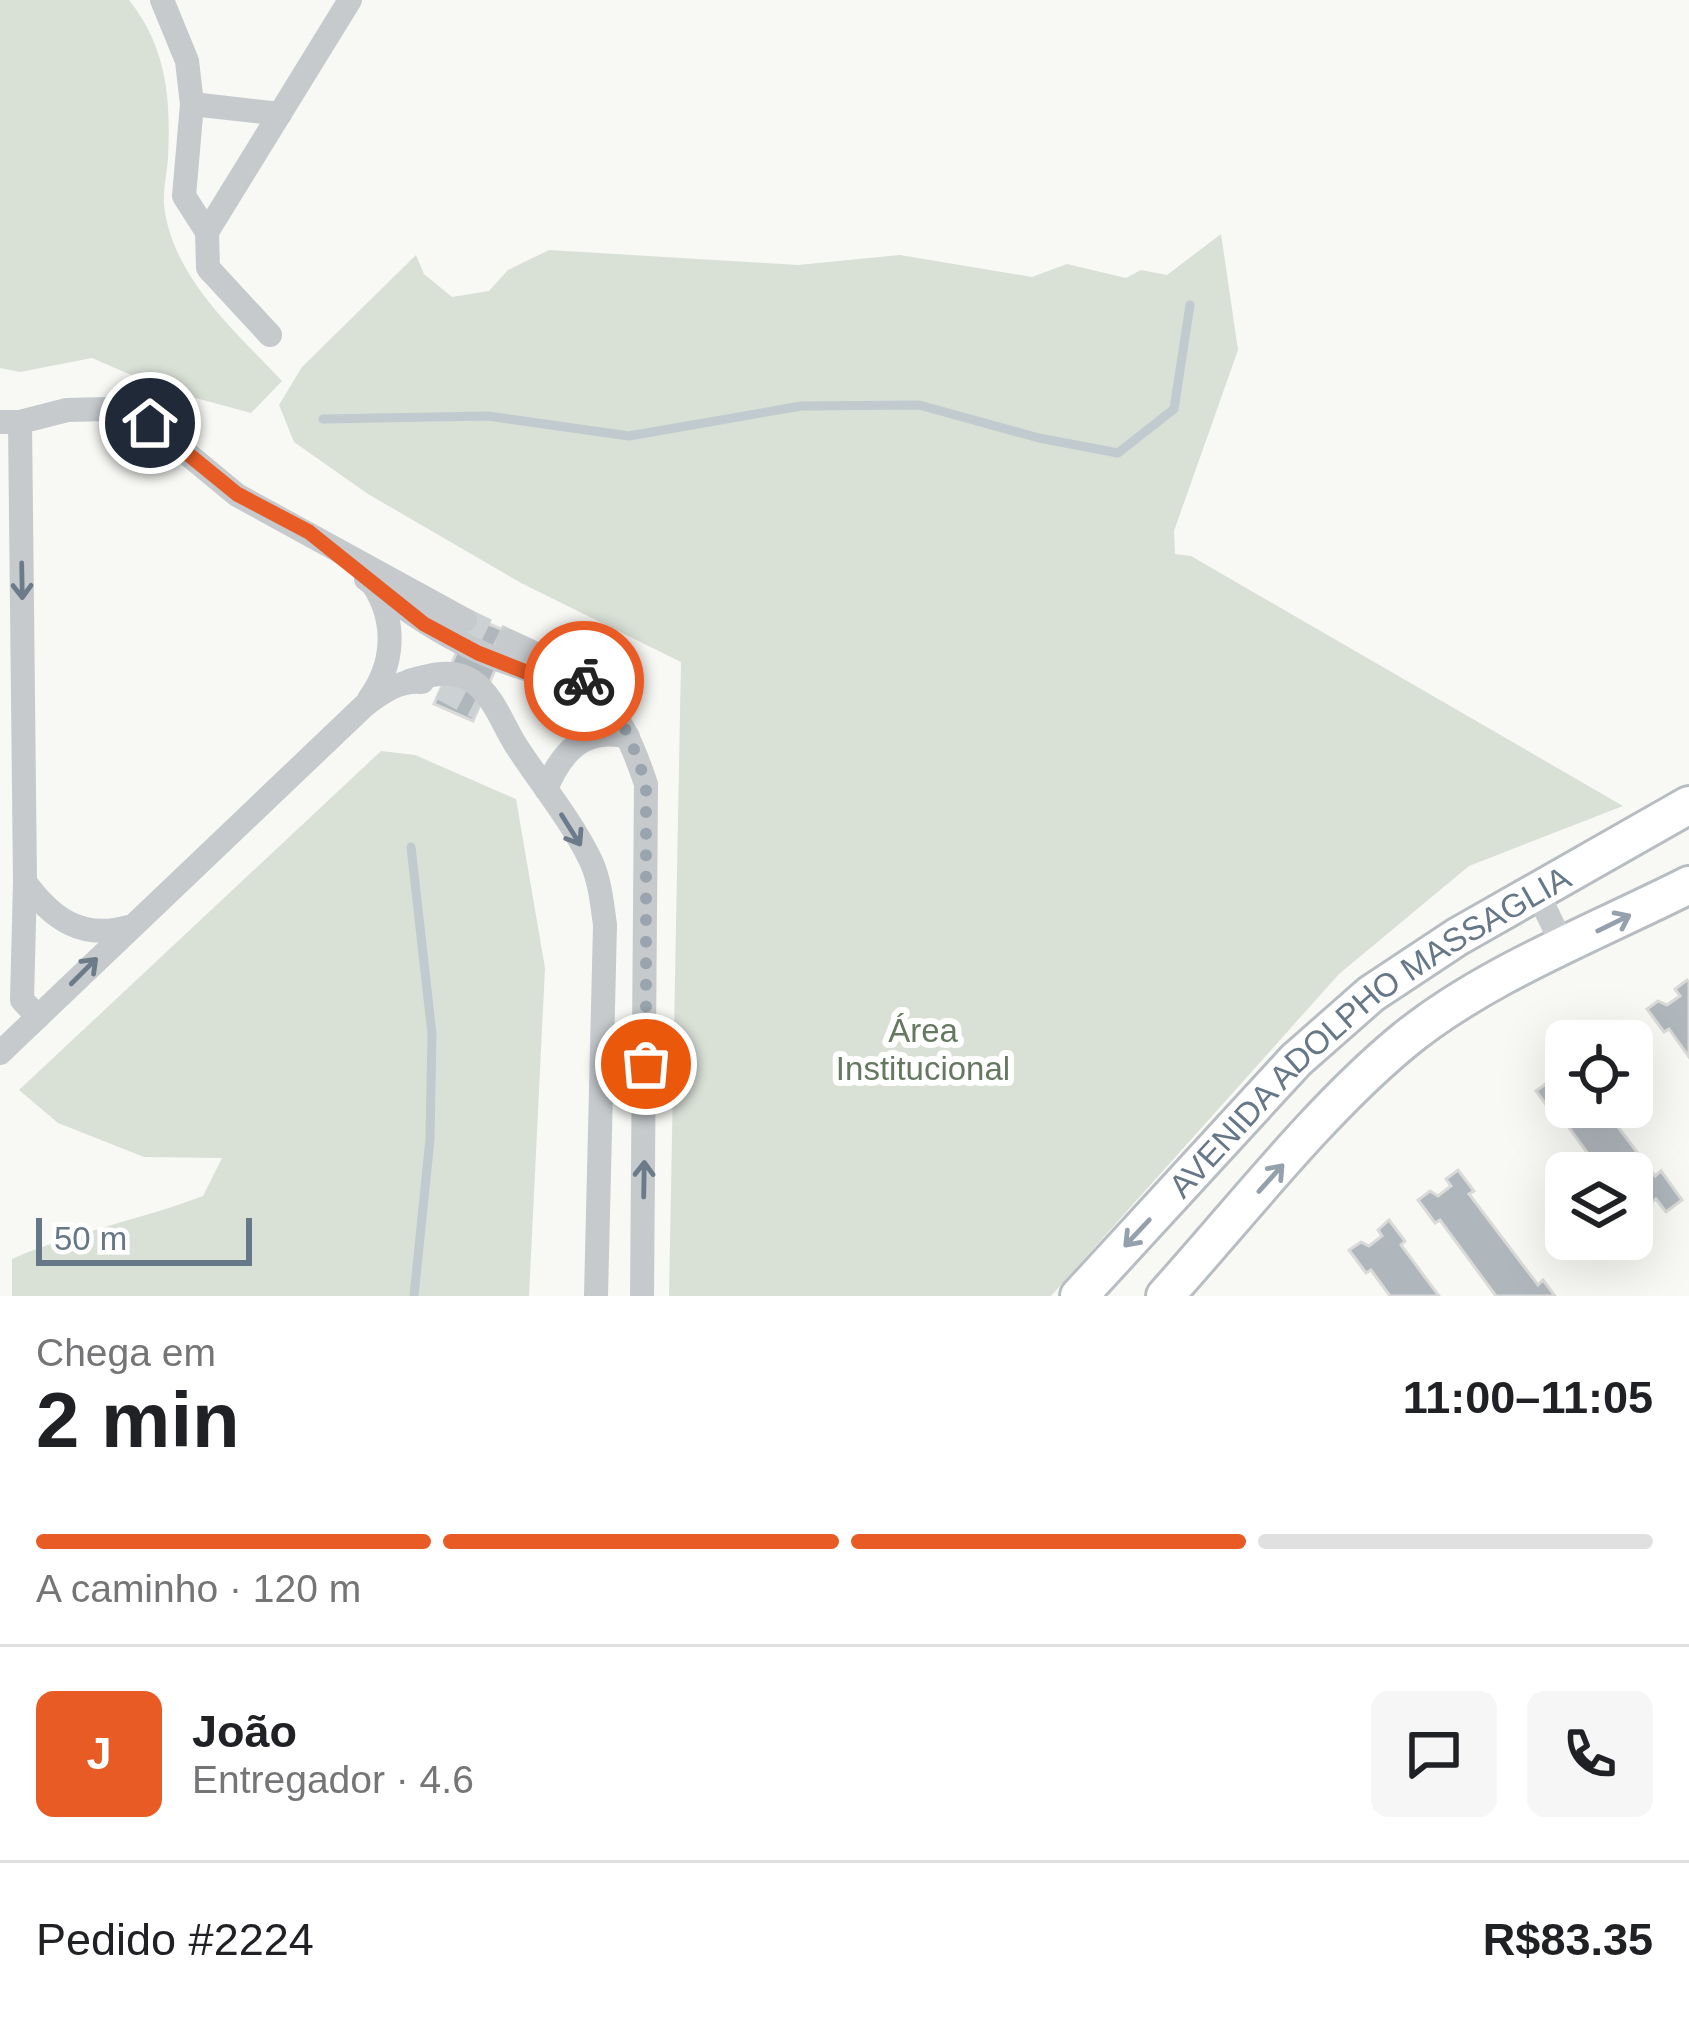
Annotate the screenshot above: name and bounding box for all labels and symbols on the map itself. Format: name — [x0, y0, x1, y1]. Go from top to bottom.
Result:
pin — [99, 372, 201, 474]
one-way arrow — [10, 561, 33, 600]
courier — [524, 621, 644, 741]
one-way arrow — [559, 812, 583, 846]
street label: AVENIDA ADOLPHO MASSAGLIA — [1161, 858, 1577, 1205]
one-way arrow — [1595, 911, 1631, 933]
one-way arrow — [69, 958, 98, 986]
park label: Área Institucional — [836, 1012, 1010, 1087]
pin — [595, 1013, 697, 1115]
one-way arrow — [633, 1160, 655, 1199]
one-way arrow — [1257, 1163, 1284, 1193]
scale bar — [36, 1212, 252, 1265]
one-way arrow — [1124, 1217, 1151, 1247]

